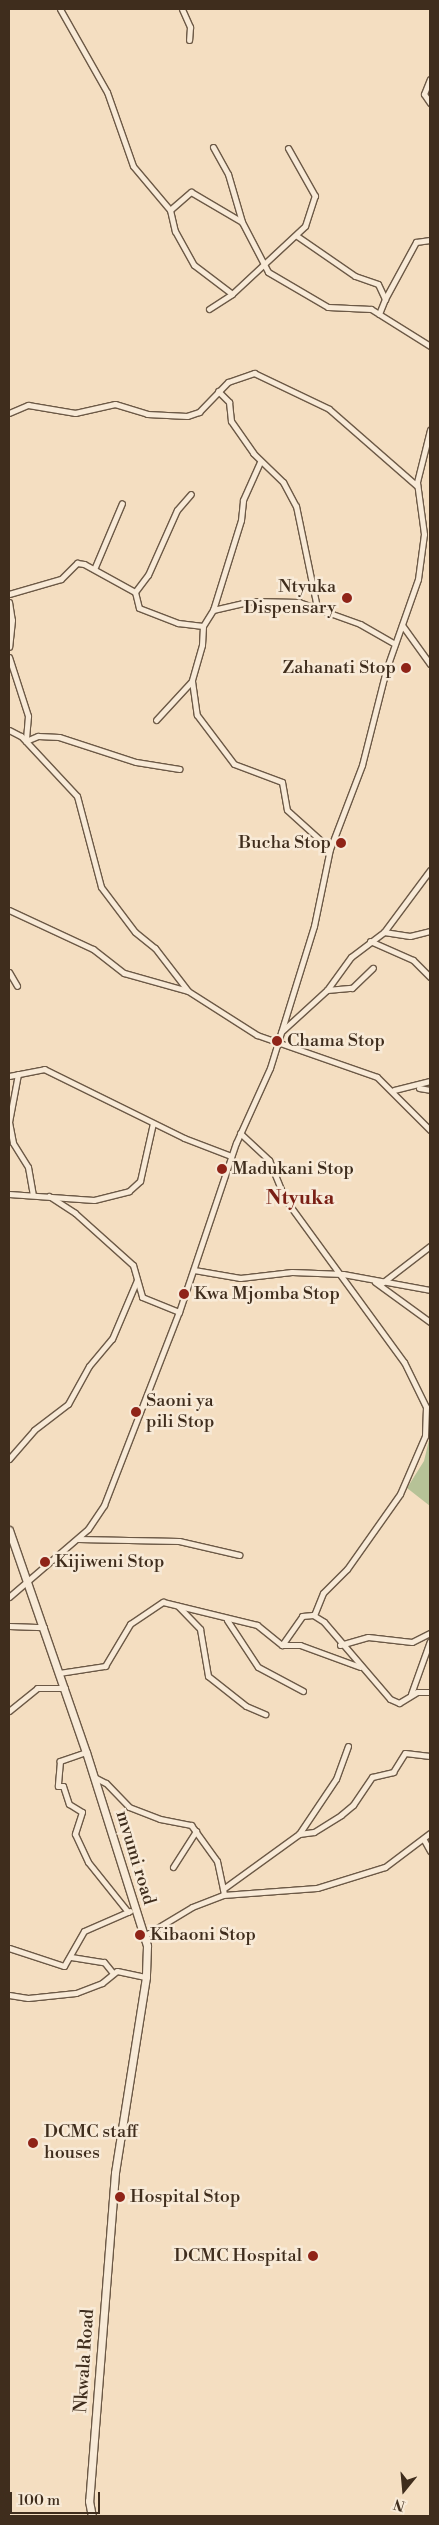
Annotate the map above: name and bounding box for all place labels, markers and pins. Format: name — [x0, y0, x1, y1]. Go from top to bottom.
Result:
place label: Ntyuka Dispensary — [244, 577, 336, 620]
marker: Ntyuka Dispensary — [340, 591, 354, 605]
place label: Zahanati Stop — [282, 657, 396, 679]
marker: Zahanati Stop — [400, 662, 412, 674]
place label: Bucha Stop — [239, 832, 331, 854]
marker: Bucha Stop — [335, 837, 347, 849]
place label: Chama Stop — [287, 1030, 385, 1052]
marker: Chama Stop — [271, 1035, 283, 1047]
place label: Madukani Stop — [232, 1158, 354, 1180]
marker: Madukani Stop — [216, 1163, 228, 1175]
place label: Kwa Mjomba Stop — [194, 1283, 340, 1305]
marker: Kwa Mjomba Stop — [178, 1288, 190, 1300]
place label: Saoni ya pili Stop — [146, 1391, 214, 1434]
marker: Saoni ya pili Stop — [130, 1406, 142, 1418]
place label: Kijiweni Stop — [55, 1551, 164, 1573]
marker: Kijiweni Stop — [39, 1556, 51, 1568]
place label: Kibaoni Stop — [150, 1924, 256, 1946]
marker: Kibaoni Stop — [134, 1929, 146, 1941]
place label: DCMC staff houses — [44, 2122, 138, 2164]
marker: DCMC staff houses — [26, 2136, 40, 2150]
place label: Hospital Stop — [130, 2186, 240, 2208]
marker: Hospital Stop — [114, 2191, 126, 2203]
place label: DCMC Hospital — [174, 2245, 302, 2267]
marker: DCMC Hospital — [306, 2249, 320, 2263]

